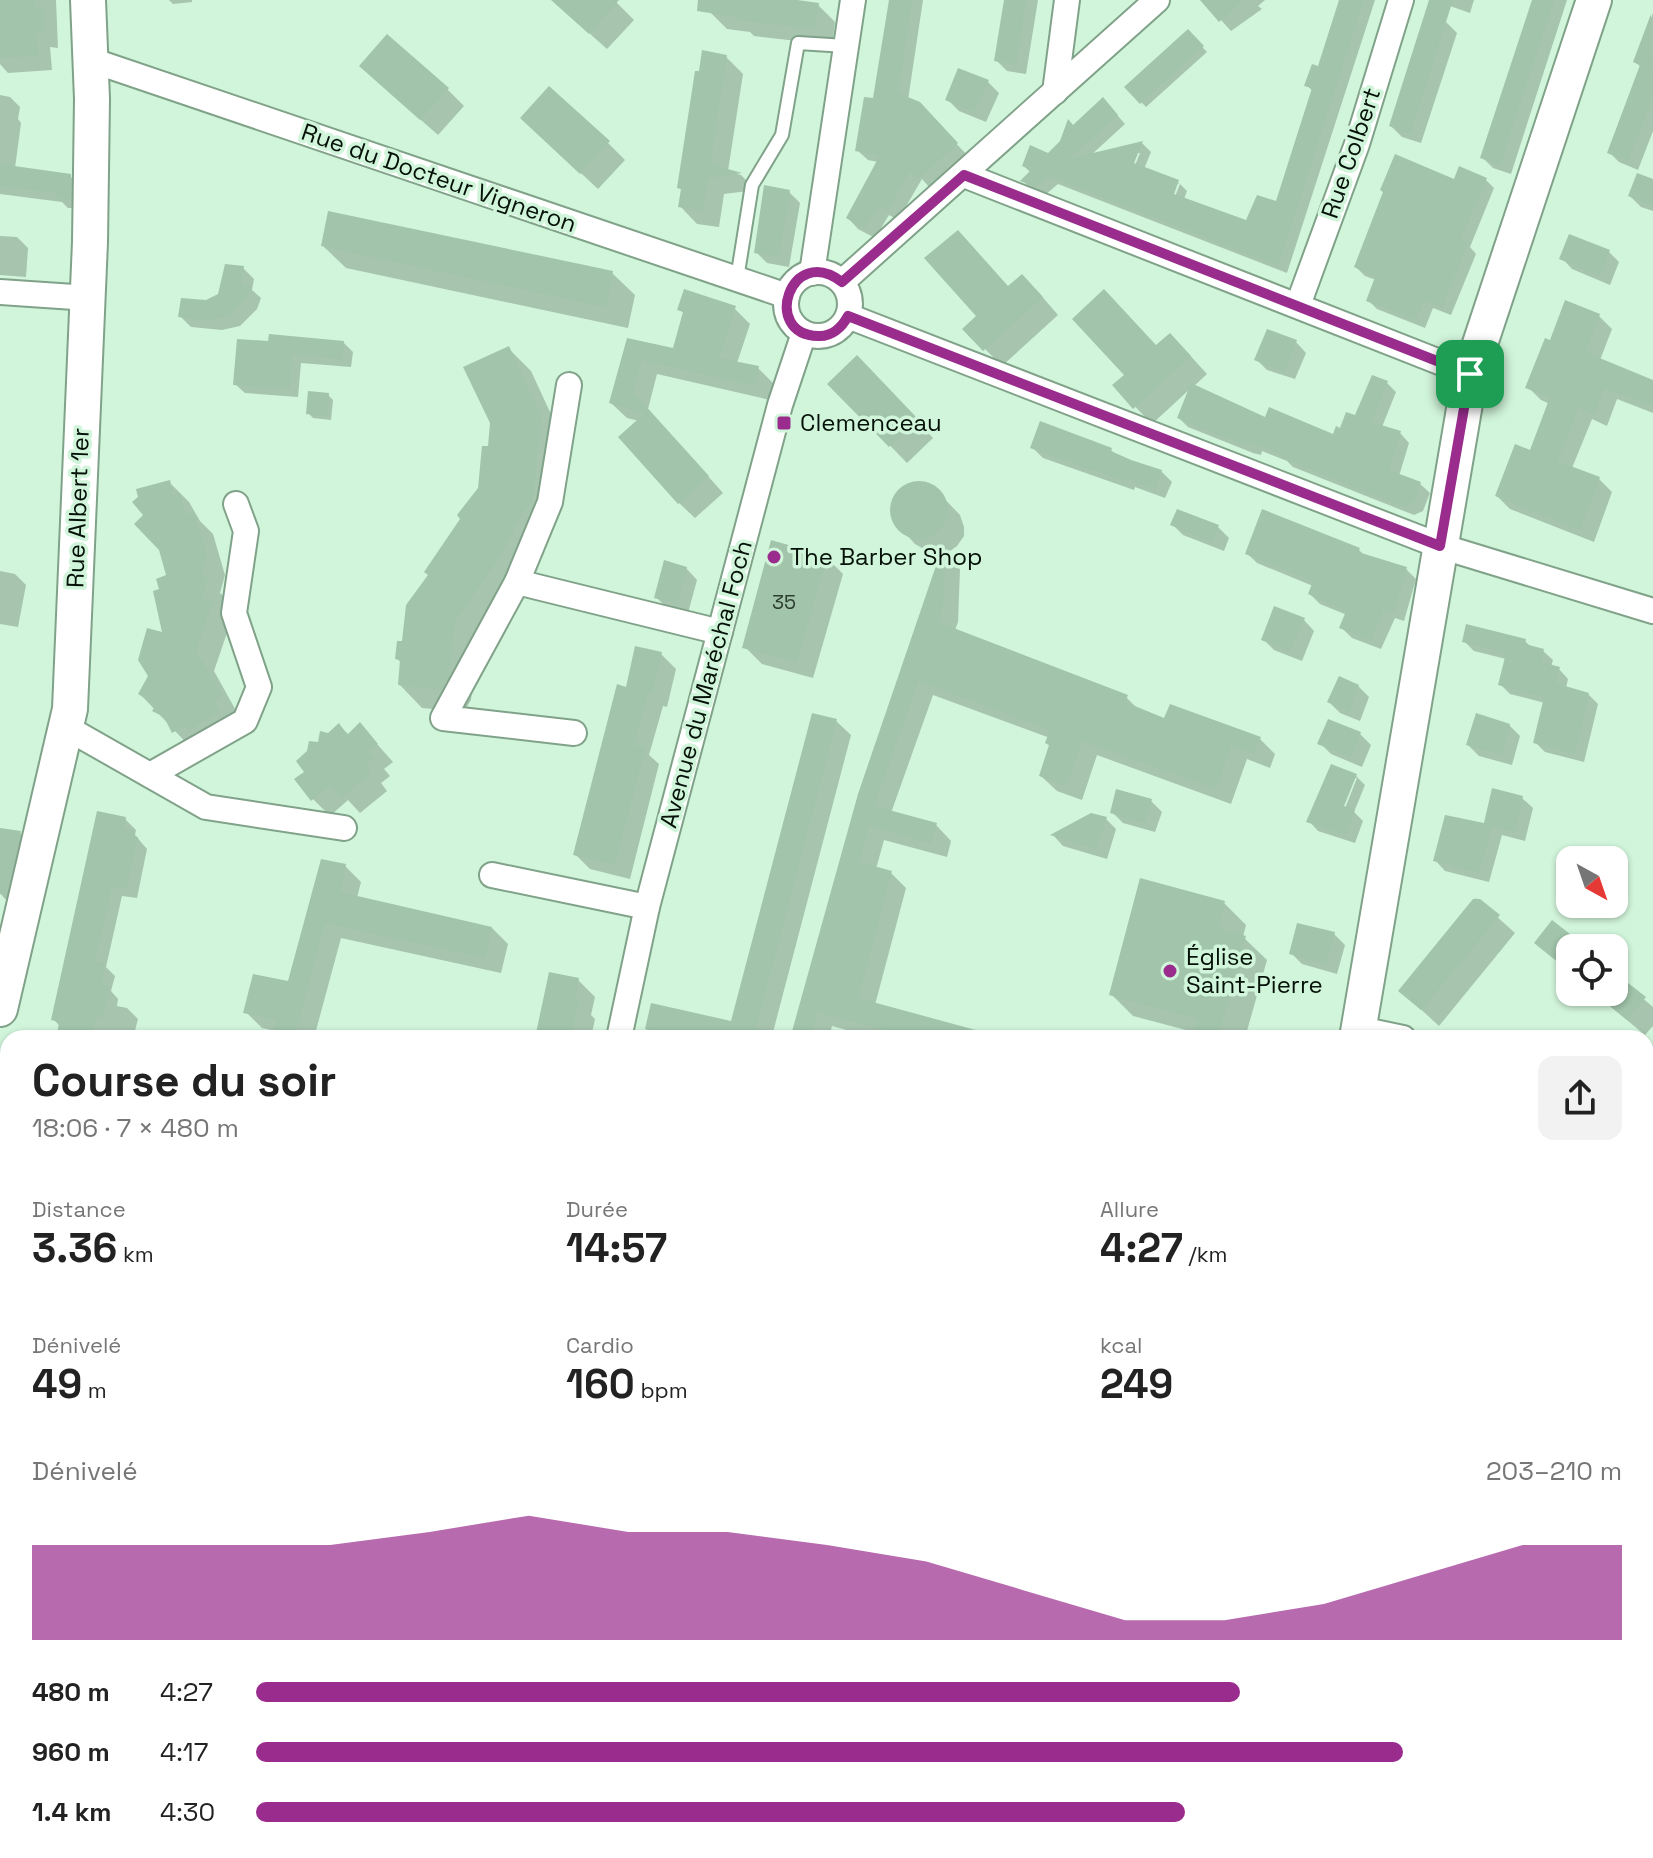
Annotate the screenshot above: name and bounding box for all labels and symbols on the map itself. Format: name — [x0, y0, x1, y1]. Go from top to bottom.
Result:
street label: Rue Colbert — [1314, 83, 1387, 222]
street label: Rue du Docteur Vigneron — [298, 116, 581, 239]
pin — [1436, 340, 1504, 408]
place label: Clemenceau — [800, 407, 942, 438]
marker: Clemenceau — [775, 414, 793, 432]
street label: Rue Albert 1er — [59, 427, 96, 589]
street label: Avenue du Maréchal Foch — [652, 537, 759, 831]
place label: The Barber Shop — [790, 541, 983, 572]
marker: The Barber Shop — [765, 548, 783, 566]
house number: 35 — [772, 589, 796, 615]
north arrow — [1556, 846, 1628, 918]
place label: Église Saint-Pierre — [1186, 941, 1323, 1000]
marker: Église Saint-Pierre — [1161, 962, 1179, 980]

